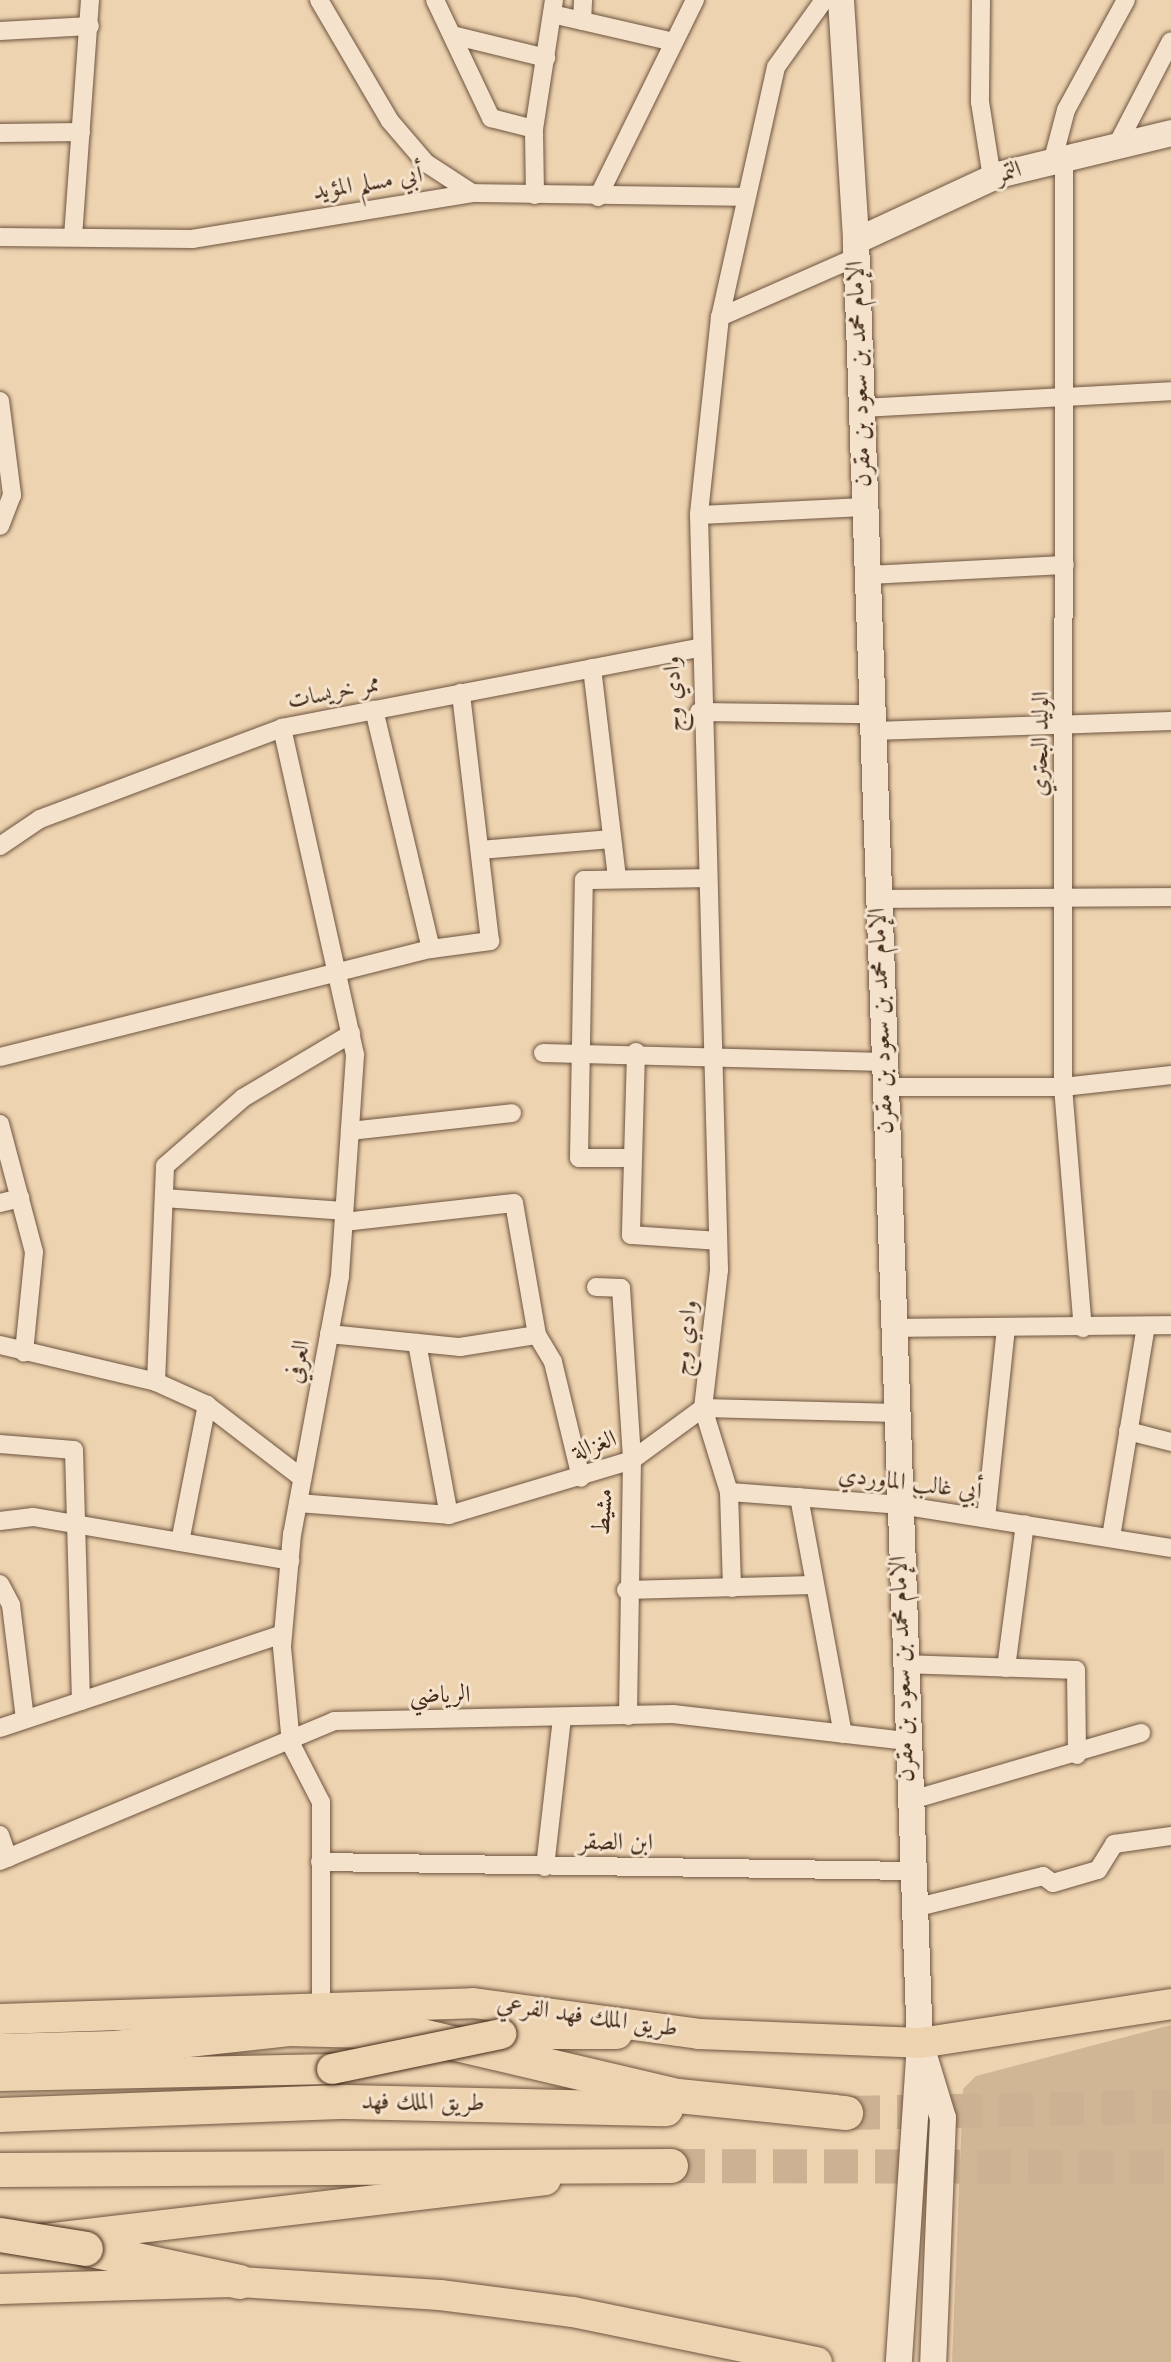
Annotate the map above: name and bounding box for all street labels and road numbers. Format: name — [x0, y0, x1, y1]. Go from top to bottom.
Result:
street label: التمر — [993, 157, 1025, 191]
street label: أبي مسلم المؤيد — [311, 162, 425, 208]
street label: الإمام محمد بن سعود بن مقرن — [843, 260, 879, 488]
street label: وادي وج — [659, 655, 691, 733]
street label: ممر خريسات — [285, 671, 383, 717]
street label: الوليد البحتري — [1027, 691, 1057, 797]
street label: الإمام محمد بن سعود بن مقرن — [865, 907, 901, 1135]
street label: وادي وج — [668, 1298, 706, 1378]
street label: العرفي — [282, 1338, 318, 1386]
street label: الغزالة — [569, 1426, 621, 1468]
street label: أبي غالب الماوردي — [837, 1462, 983, 1508]
street label: مشيط — [589, 1488, 621, 1536]
street label: الإمام محمد بن سعود بن مقرن — [886, 1555, 922, 1783]
street label: الرياضي — [410, 1683, 470, 1711]
street label: ابن الصقر — [579, 1829, 653, 1859]
street label: طريق الملك فهد الفرعي — [495, 1991, 679, 2045]
street label: طريق الملك فهد — [361, 2089, 485, 2119]

